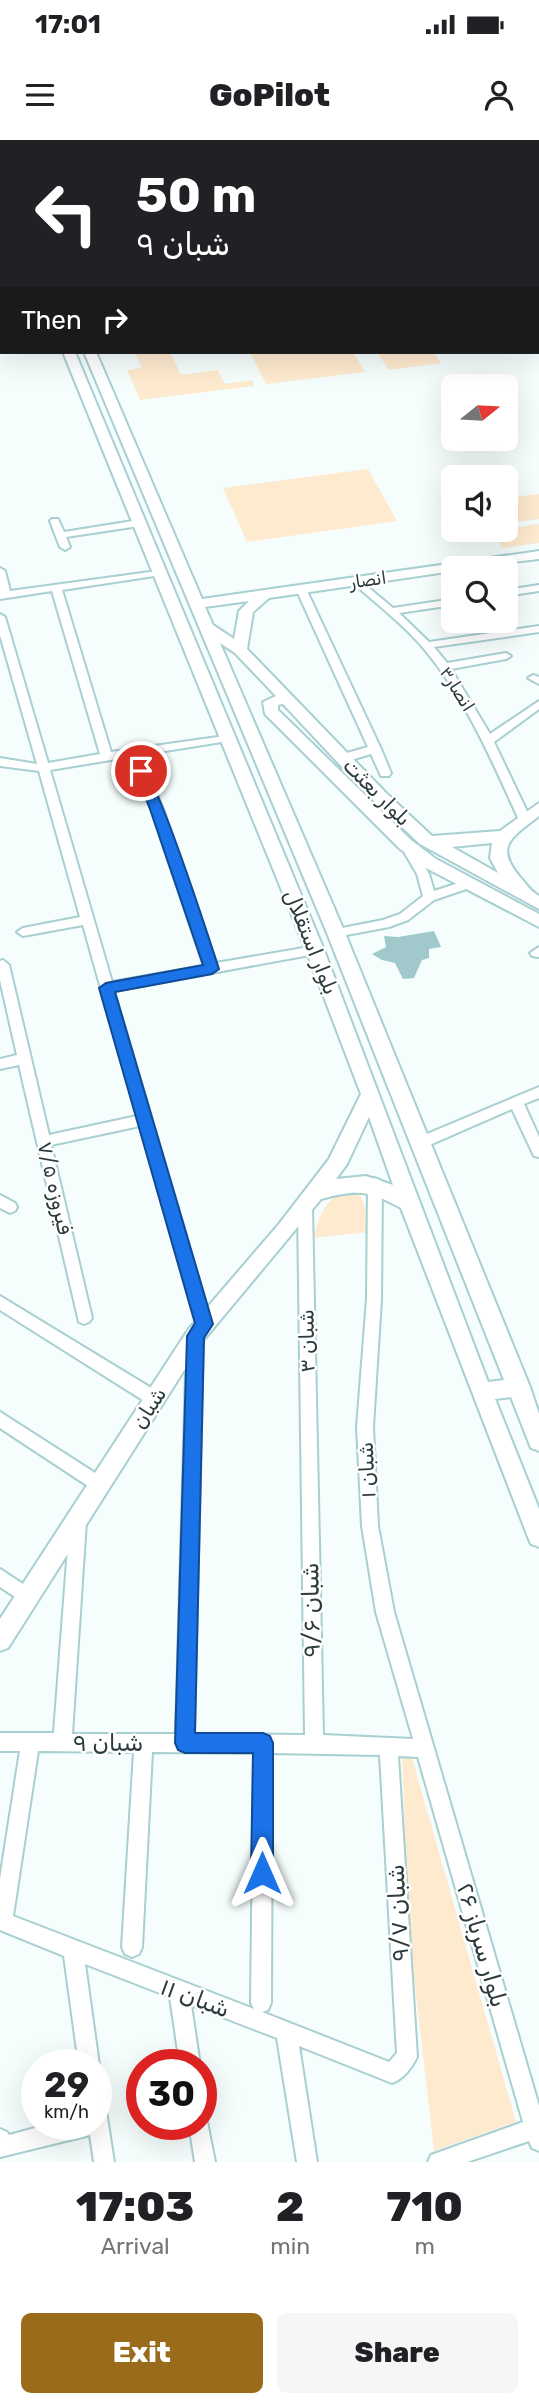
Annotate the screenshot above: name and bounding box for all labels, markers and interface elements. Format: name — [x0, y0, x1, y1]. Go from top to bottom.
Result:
text: 17:01 — [35, 9, 101, 40]
icon: menu — [21, 76, 59, 114]
text: GoPilot — [209, 76, 330, 114]
icon: person — [480, 76, 518, 114]
text: 50 m — [136, 166, 256, 224]
icon: left — [21, 168, 112, 259]
text: ۹ شبان — [136, 225, 230, 263]
icon: right — [96, 301, 134, 339]
text: Then — [21, 305, 82, 336]
north arrow — [441, 374, 518, 452]
map controls — [441, 374, 518, 633]
button: sound — [441, 465, 518, 542]
button: search — [441, 556, 518, 633]
street label: انصار — [347, 567, 388, 594]
street label: انصار۳ — [435, 662, 479, 716]
pin — [111, 741, 171, 801]
icon: arrive — [122, 752, 160, 790]
street label: بلوار بعثت — [338, 753, 416, 831]
street label: بلوار استقلال — [279, 886, 344, 998]
street label: ۷/۵ فیروزه — [32, 1139, 78, 1237]
street label: ۳ شبان — [293, 1309, 320, 1373]
street label: شبان — [126, 1382, 171, 1433]
street label: ۱ شبان — [353, 1441, 380, 1499]
street label: ۹/۶ شبان — [296, 1562, 326, 1658]
street label: ۹ شبان — [73, 1729, 143, 1757]
position arrow — [225, 1836, 299, 1910]
street label: ۹/۷ شبان — [381, 1864, 415, 1962]
street label: ۲۶ بلوار سرباز — [451, 1880, 513, 2010]
street label: ۱۱ شبان — [157, 1973, 233, 2023]
speed limit sign: 30 — [126, 2049, 217, 2140]
text: 29 — [44, 2064, 89, 2106]
text: km/h — [44, 2101, 89, 2123]
text: 17:03 — [76, 2182, 194, 2232]
text: 2 — [276, 2182, 305, 2232]
text: 710 — [386, 2182, 463, 2232]
text: Arrival — [101, 2232, 170, 2260]
text: min — [270, 2232, 310, 2260]
text: m — [414, 2232, 435, 2260]
button: Exit — [21, 2313, 263, 2393]
button: Share — [277, 2313, 518, 2393]

